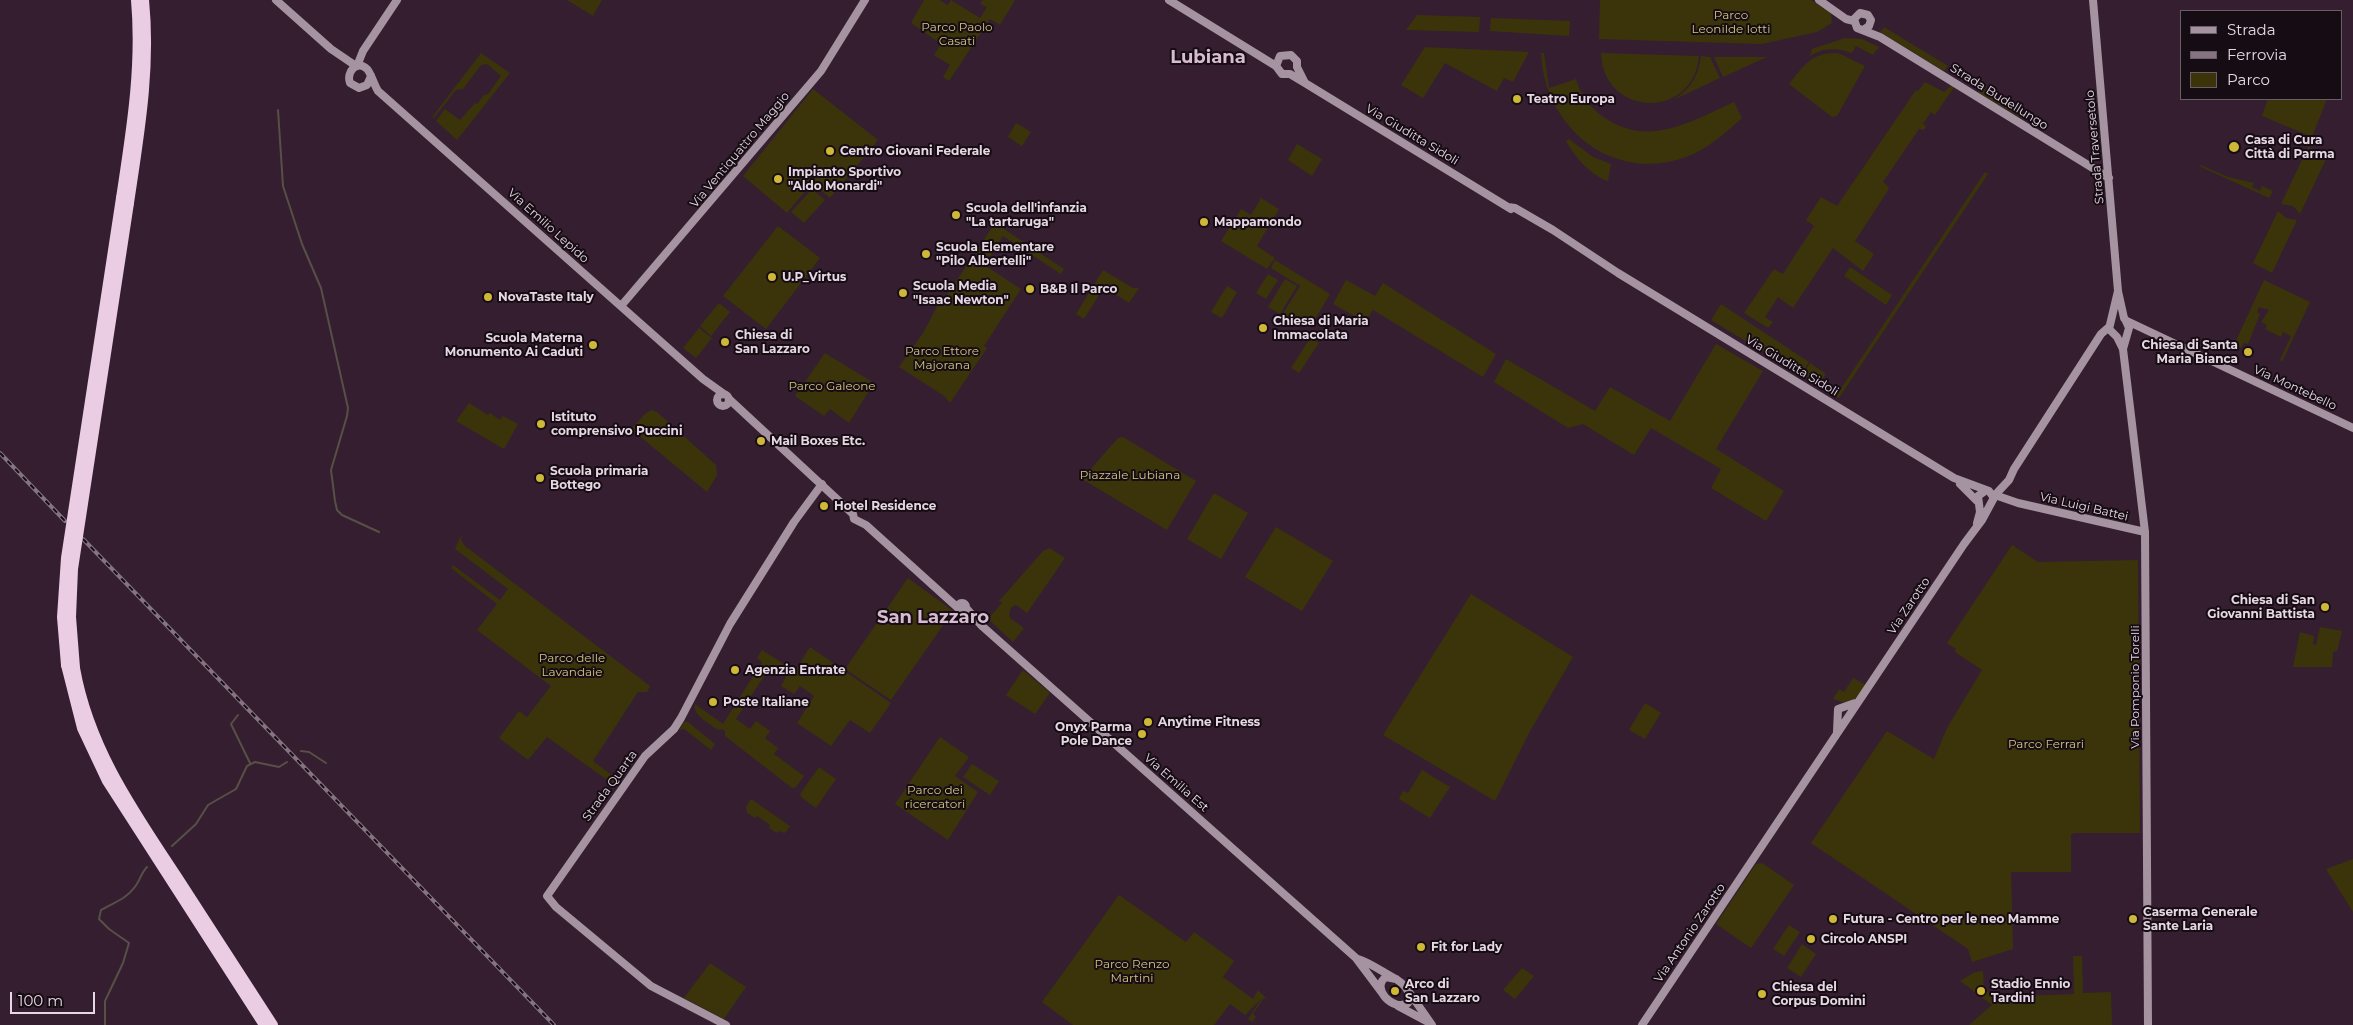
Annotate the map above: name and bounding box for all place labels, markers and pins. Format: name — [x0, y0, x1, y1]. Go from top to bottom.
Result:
place label: Teatro Europa — [1527, 92, 1615, 106]
marker: Teatro Europa — [1511, 93, 1523, 105]
place label: Casa di Cura Città di Parma — [2245, 133, 2335, 161]
marker: Casa di Cura Città di Parma — [2227, 140, 2241, 154]
place label: Centro Giovani Federale — [840, 144, 990, 158]
marker: Centro Giovani Federale — [824, 145, 836, 157]
place label: Impianto Sportivo "Aldo Monardi" — [788, 165, 901, 193]
marker: Impianto Sportivo "Aldo Monardi" — [772, 173, 784, 185]
place label: Scuola dell'infanzia "La tartaruga" — [966, 201, 1087, 229]
marker: Scuola dell'infanzia "La tartaruga" — [950, 209, 962, 221]
place label: Mappamondo — [1214, 215, 1302, 229]
marker: Mappamondo — [1198, 216, 1210, 228]
place label: Scuola Elementare "Pilo Albertelli" — [936, 240, 1054, 268]
marker: Scuola Elementare "Pilo Albertelli" — [920, 248, 932, 260]
place label: U.P_Virtus — [782, 270, 846, 284]
marker: U.P_Virtus — [766, 271, 778, 283]
place label: Scuola Media "Isaac Newton" — [913, 279, 1009, 307]
place label: B&B Il Parco — [1040, 282, 1117, 296]
marker: B&B Il Parco — [1024, 283, 1036, 295]
marker: Scuola Media "Isaac Newton" — [897, 287, 909, 299]
place label: NovaTaste Italy — [498, 290, 594, 304]
marker: NovaTaste Italy — [482, 291, 494, 303]
place label: Chiesa di Maria Immacolata — [1273, 314, 1369, 342]
marker: Chiesa di Maria Immacolata — [1257, 322, 1269, 334]
place label: Chiesa di San Lazzaro — [735, 328, 810, 356]
place label: Scuola Materna Monumento Ai Caduti — [445, 331, 583, 359]
marker: Chiesa di San Lazzaro — [719, 336, 731, 348]
place label: Chiesa di Santa Maria Bianca — [2142, 338, 2238, 366]
marker: Scuola Materna Monumento Ai Caduti — [587, 339, 599, 351]
marker: Chiesa di Santa Maria Bianca — [2242, 346, 2254, 358]
place label: Istituto comprensivo Puccini — [551, 410, 683, 438]
marker: Istituto comprensivo Puccini — [535, 418, 547, 430]
place label: Mail Boxes Etc. — [771, 434, 865, 448]
marker: Mail Boxes Etc. — [755, 435, 767, 447]
place label: Scuola primaria Bottego — [550, 464, 648, 492]
marker: Scuola primaria Bottego — [534, 472, 546, 484]
place label: Hotel Residence — [834, 499, 936, 513]
marker: Hotel Residence — [818, 500, 830, 512]
place label: Chiesa di San Giovanni Battista — [2207, 593, 2315, 621]
marker: Chiesa di San Giovanni Battista — [2319, 601, 2331, 613]
place label: Agenzia Entrate — [745, 663, 846, 677]
marker: Agenzia Entrate — [729, 664, 741, 676]
place label: Poste Italiane — [723, 695, 809, 709]
marker: Poste Italiane — [707, 696, 719, 708]
place label: Anytime Fitness — [1158, 715, 1260, 729]
marker: Anytime Fitness — [1142, 716, 1154, 728]
place label: Onyx Parma Pole Dance — [1055, 720, 1132, 748]
marker: Onyx Parma Pole Dance — [1136, 728, 1148, 740]
place label: Caserma Generale Sante Laria — [2143, 905, 2258, 933]
place label: Futura - Centro per le neo Mamme — [1843, 912, 2059, 926]
marker: Futura - Centro per le neo Mamme — [1827, 913, 1839, 925]
marker: Caserma Generale Sante Laria — [2127, 913, 2139, 925]
place label: Circolo ANSPI — [1821, 932, 1907, 946]
marker: Circolo ANSPI — [1805, 933, 1817, 945]
place label: Fit for Lady — [1431, 940, 1502, 954]
marker: Fit for Lady — [1415, 941, 1427, 953]
place label: Arco di San Lazzaro — [1405, 977, 1480, 1005]
place label: Stadio Ennio Tardini — [1991, 977, 2070, 1005]
place label: Chiesa del Corpus Domini — [1772, 980, 1866, 1008]
marker: Arco di San Lazzaro — [1389, 985, 1401, 997]
marker: Stadio Ennio Tardini — [1975, 985, 1987, 997]
marker: Chiesa del Corpus Domini — [1756, 988, 1768, 1000]

